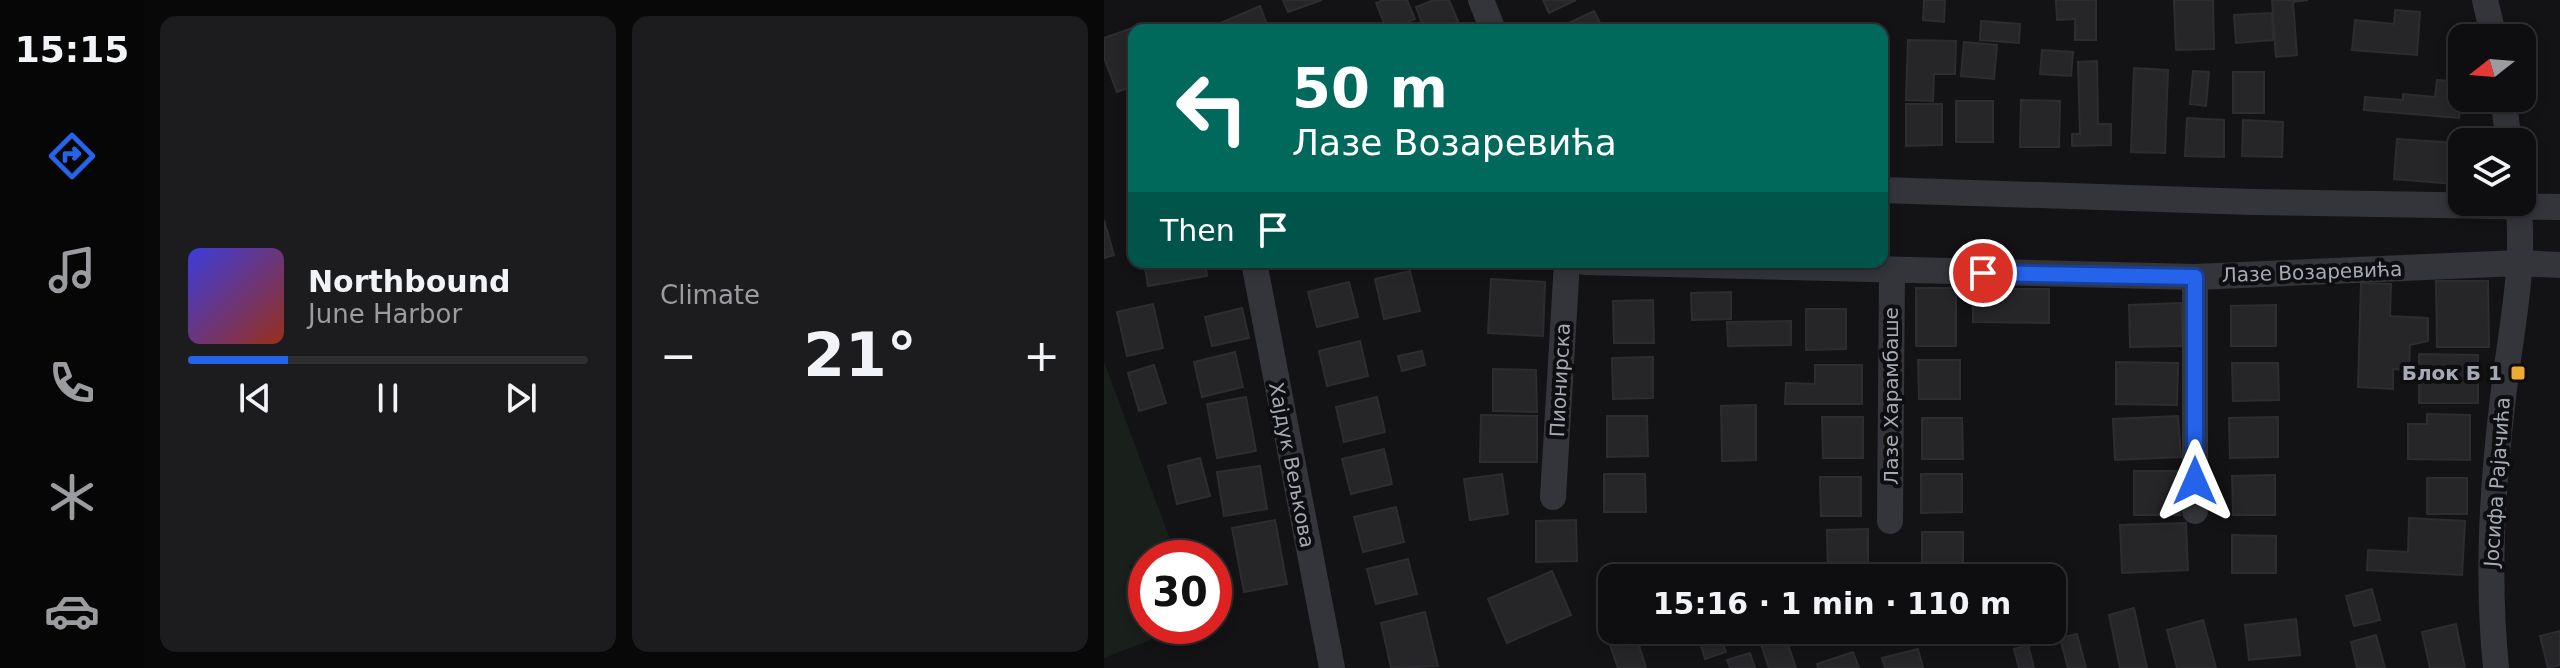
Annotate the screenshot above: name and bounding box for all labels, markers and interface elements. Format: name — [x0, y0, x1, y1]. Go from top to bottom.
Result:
north arrow — [2448, 24, 2536, 112]
map controls — [2448, 24, 2536, 216]
text: 15:15 — [15, 29, 129, 70]
text: 50 m — [1292, 55, 1448, 120]
icon: left — [1160, 56, 1264, 160]
text: Лазе Возаревића — [1292, 122, 1617, 163]
icon: directions — [44, 128, 100, 184]
button: layers — [2448, 128, 2536, 216]
icon: arrive — [1251, 208, 1295, 252]
text: Then — [1160, 213, 1235, 248]
pin — [1949, 239, 2017, 307]
icon: music — [44, 242, 100, 298]
icon: arrive — [1961, 251, 2005, 295]
street label: Лазе Возаревића — [2221, 257, 2403, 287]
text: Northbound — [308, 264, 511, 299]
text: Climate — [660, 280, 760, 310]
text: June Harbor — [308, 299, 462, 329]
street label: Лазе Харамбаше — [1879, 307, 1903, 485]
text: 21° — [803, 320, 917, 390]
street label: Пионирска — [1545, 322, 1575, 438]
text: − — [660, 330, 697, 381]
text: + — [1023, 330, 1060, 381]
icon: phone — [44, 355, 100, 411]
place label: Блок Б 1 — [2402, 361, 2502, 385]
marker: Блок Б 1 — [2509, 364, 2527, 382]
icon: previous — [233, 376, 277, 420]
icon: pause — [366, 376, 410, 420]
icon: next — [499, 376, 543, 420]
street label: Хајдук Вељкова — [1264, 380, 1320, 550]
street label: Јосифа Рајачића — [2479, 396, 2515, 570]
position arrow — [2153, 439, 2237, 523]
icon: climate — [44, 469, 100, 525]
speed limit sign: 30 — [1128, 540, 1232, 644]
icon: car — [44, 583, 100, 639]
text: 15:16 · 1 min · 110 m — [1653, 586, 2011, 621]

